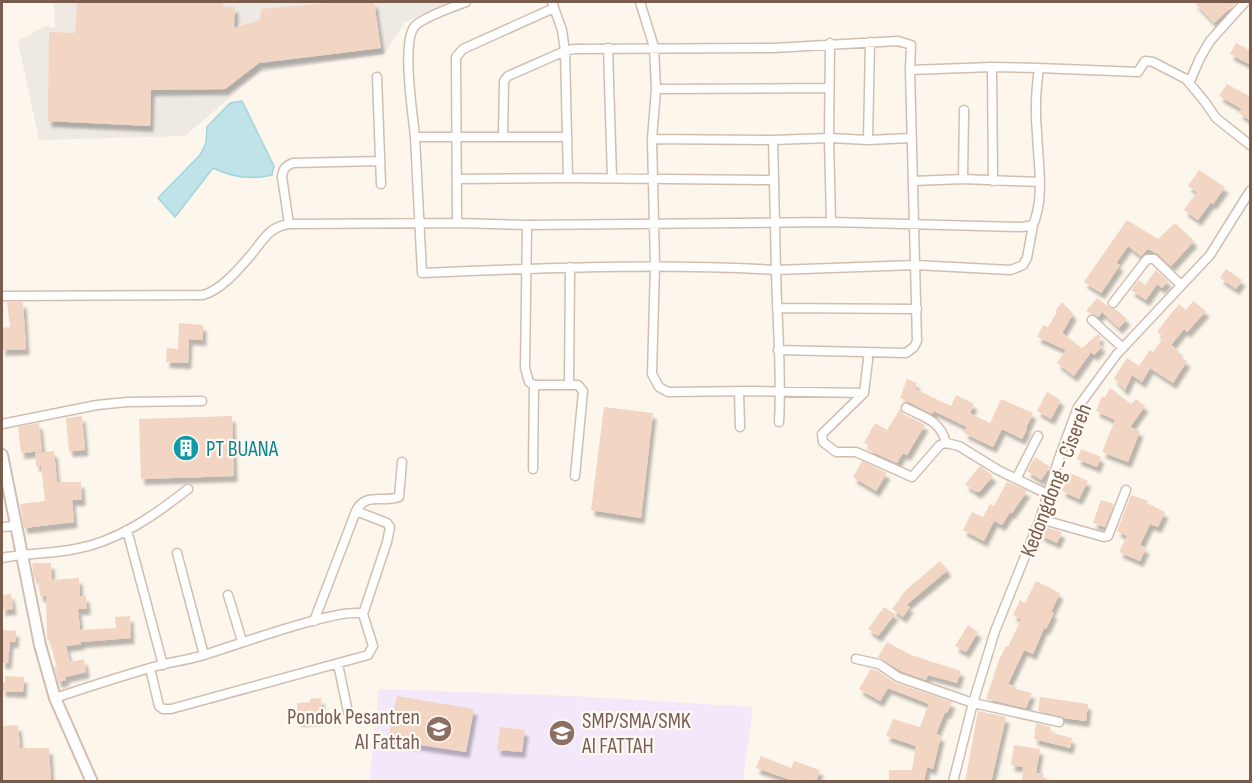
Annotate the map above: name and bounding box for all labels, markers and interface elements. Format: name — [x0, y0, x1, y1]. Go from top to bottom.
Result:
street label: Kedongdong - Cisereh — [1015, 400, 1098, 561]
building icon: PT BUANA — [171, 433, 201, 463]
place label: PT BUANA — [206, 436, 279, 463]
place label: Pondok Pesantren Al Fattah — [287, 704, 420, 756]
place label: SMP/SMA/SMK Al FATTAH — [581, 708, 691, 760]
school or university icon: Pondok Pesantren Al Fattah — [424, 714, 454, 744]
school or university icon: SMP/SMA/SMK Al FATTAH — [547, 718, 577, 748]

